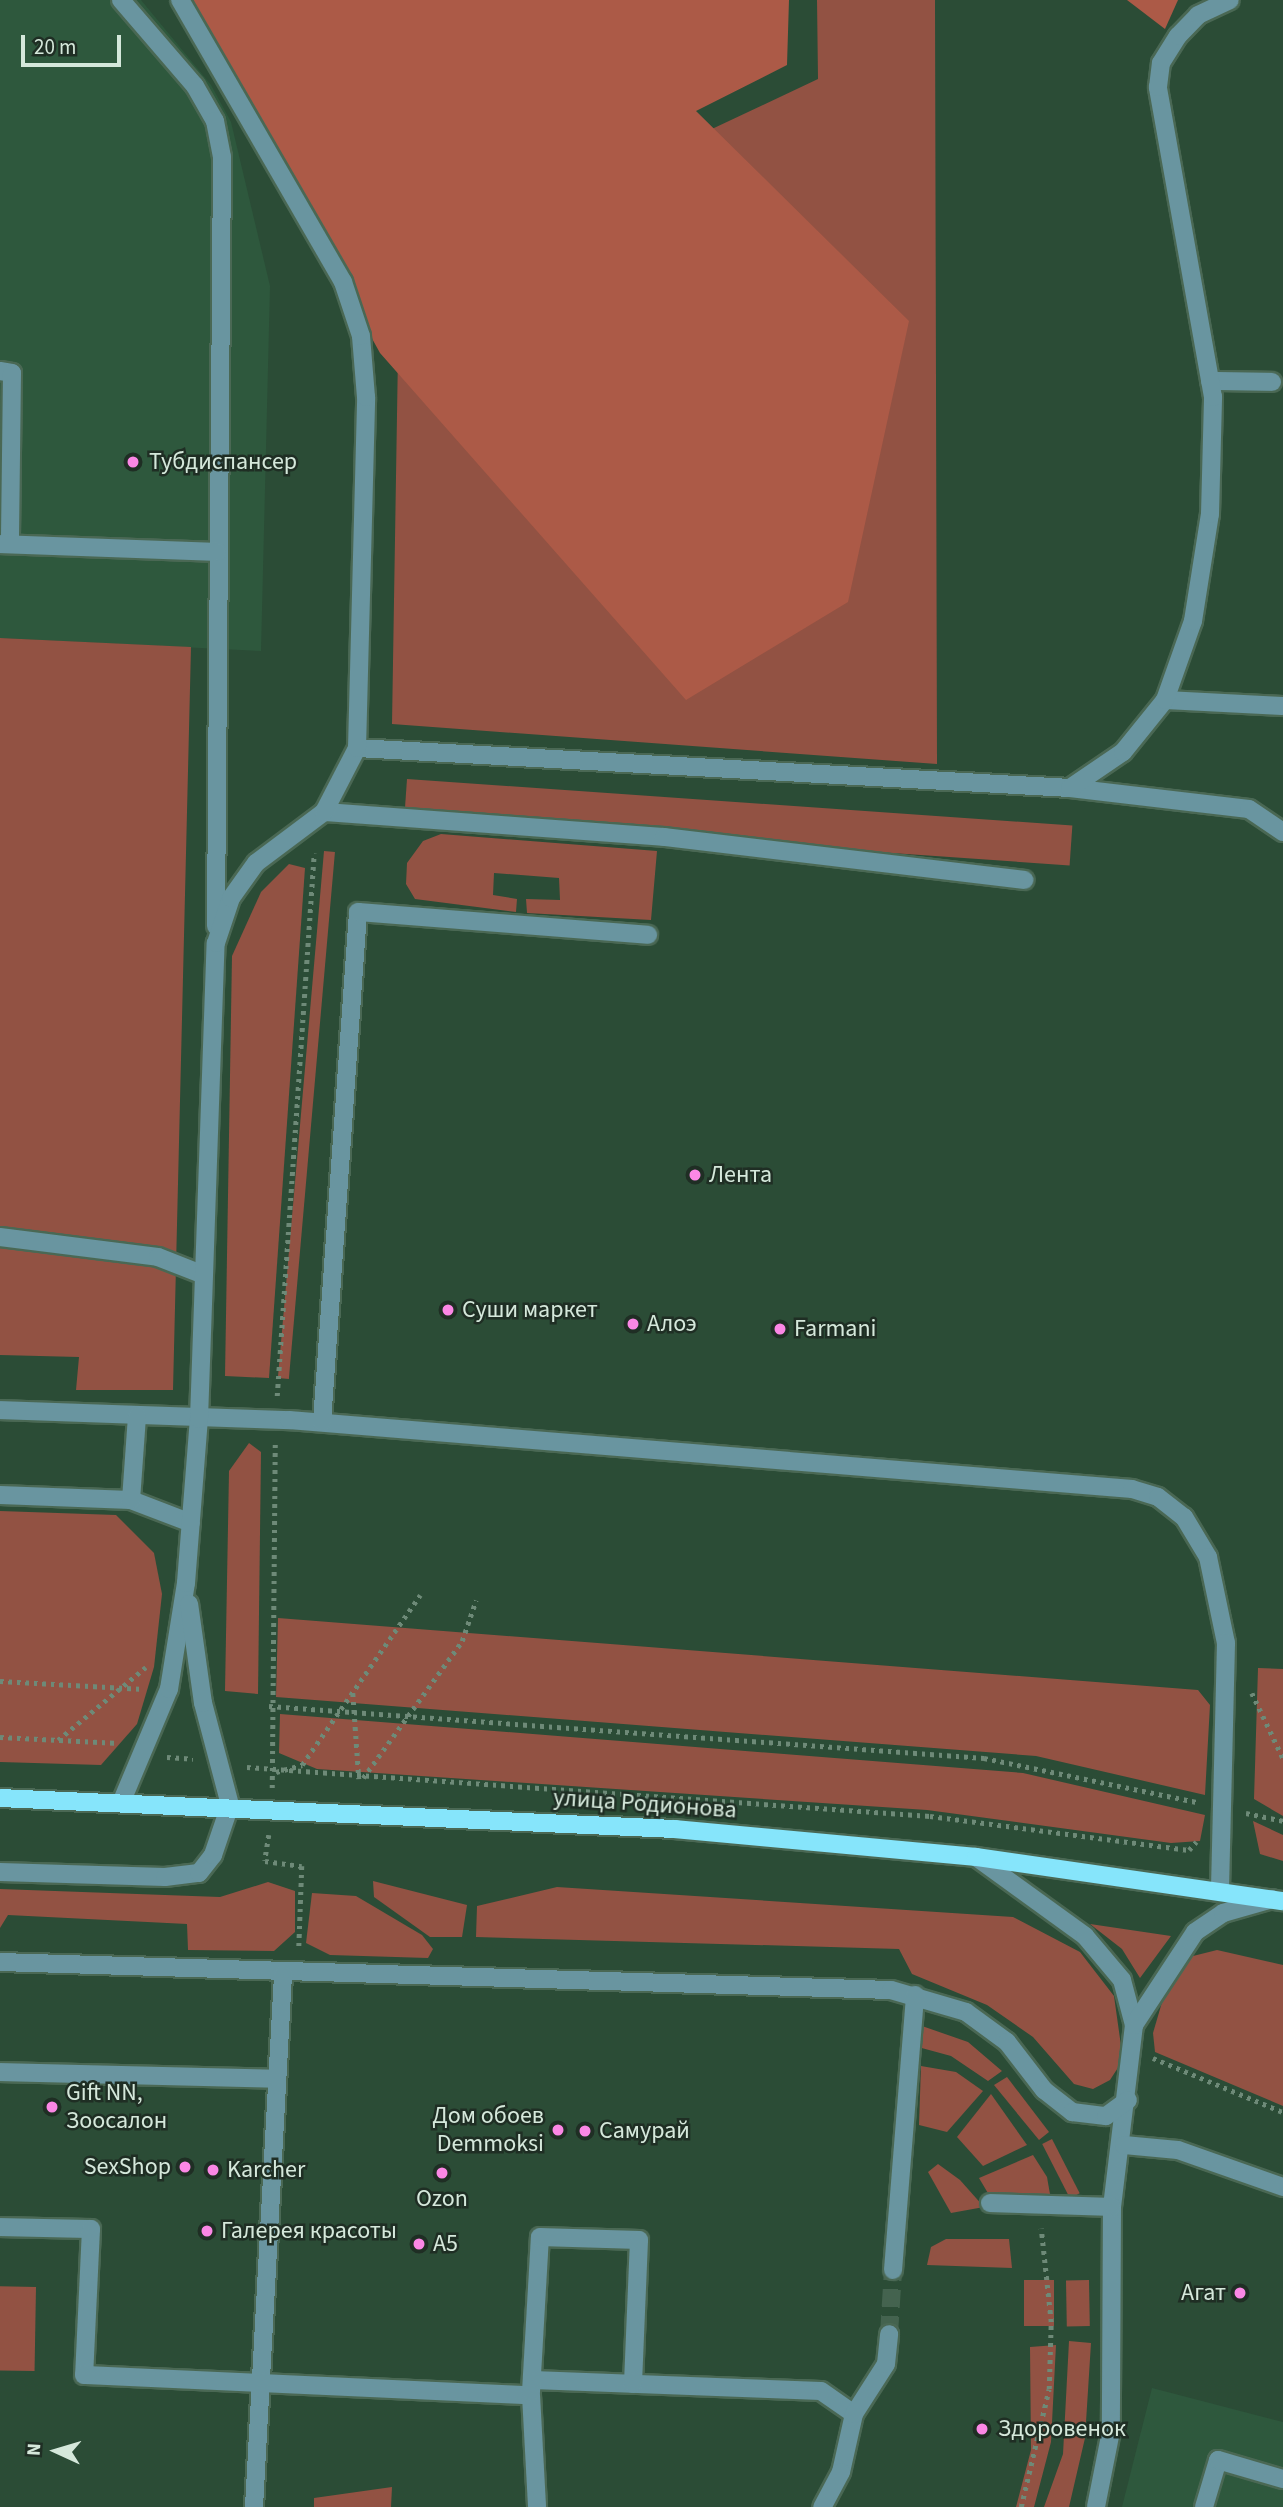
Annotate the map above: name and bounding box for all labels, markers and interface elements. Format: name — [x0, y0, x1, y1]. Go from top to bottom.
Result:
scale bar — [24, 21, 124, 65]
text: 20 m — [34, 32, 76, 62]
place label: Тубдиспансер — [149, 448, 297, 476]
marker: Тубдиспансер — [123, 452, 143, 472]
place label: Лента — [709, 1161, 772, 1189]
marker: Лента — [687, 1167, 703, 1183]
place label: Суши маркет — [462, 1296, 598, 1324]
marker: Суши маркет — [440, 1302, 456, 1318]
place label: Алоэ — [647, 1310, 697, 1338]
place label: Farmani — [794, 1315, 876, 1343]
marker: Алоэ — [625, 1316, 641, 1332]
marker: Farmani — [772, 1321, 788, 1337]
street label: улица Родионова — [552, 1783, 738, 1825]
place label: Gift NN, Зоосалон — [66, 2079, 167, 2135]
marker: Gift NN, Зоосалон — [44, 2099, 60, 2115]
place label: Дом обоев Demmoksi — [432, 2102, 544, 2158]
place label: Самурай — [599, 2117, 690, 2145]
marker: Дом обоев Demmoksi — [550, 2122, 566, 2138]
marker: Самурай — [577, 2123, 593, 2139]
place label: SexShop — [84, 2153, 171, 2181]
place label: Karcher — [227, 2156, 305, 2184]
marker: SexShop — [177, 2159, 193, 2175]
marker: Karcher — [205, 2162, 221, 2178]
marker: Ozon — [434, 2165, 450, 2181]
place label: Ozon — [416, 2185, 468, 2213]
place label: Галерея красоты — [221, 2217, 397, 2245]
marker: Галерея красоты — [199, 2223, 215, 2239]
place label: А5 — [433, 2230, 458, 2258]
marker: А5 — [411, 2236, 427, 2252]
place label: Агат — [1181, 2279, 1226, 2307]
marker: Агат — [1232, 2285, 1248, 2301]
place label: Здоровенок — [998, 2415, 1126, 2443]
north arrow — [21, 2416, 91, 2486]
marker: Здоровенок — [972, 2419, 992, 2439]
text: N — [21, 2442, 48, 2457]

